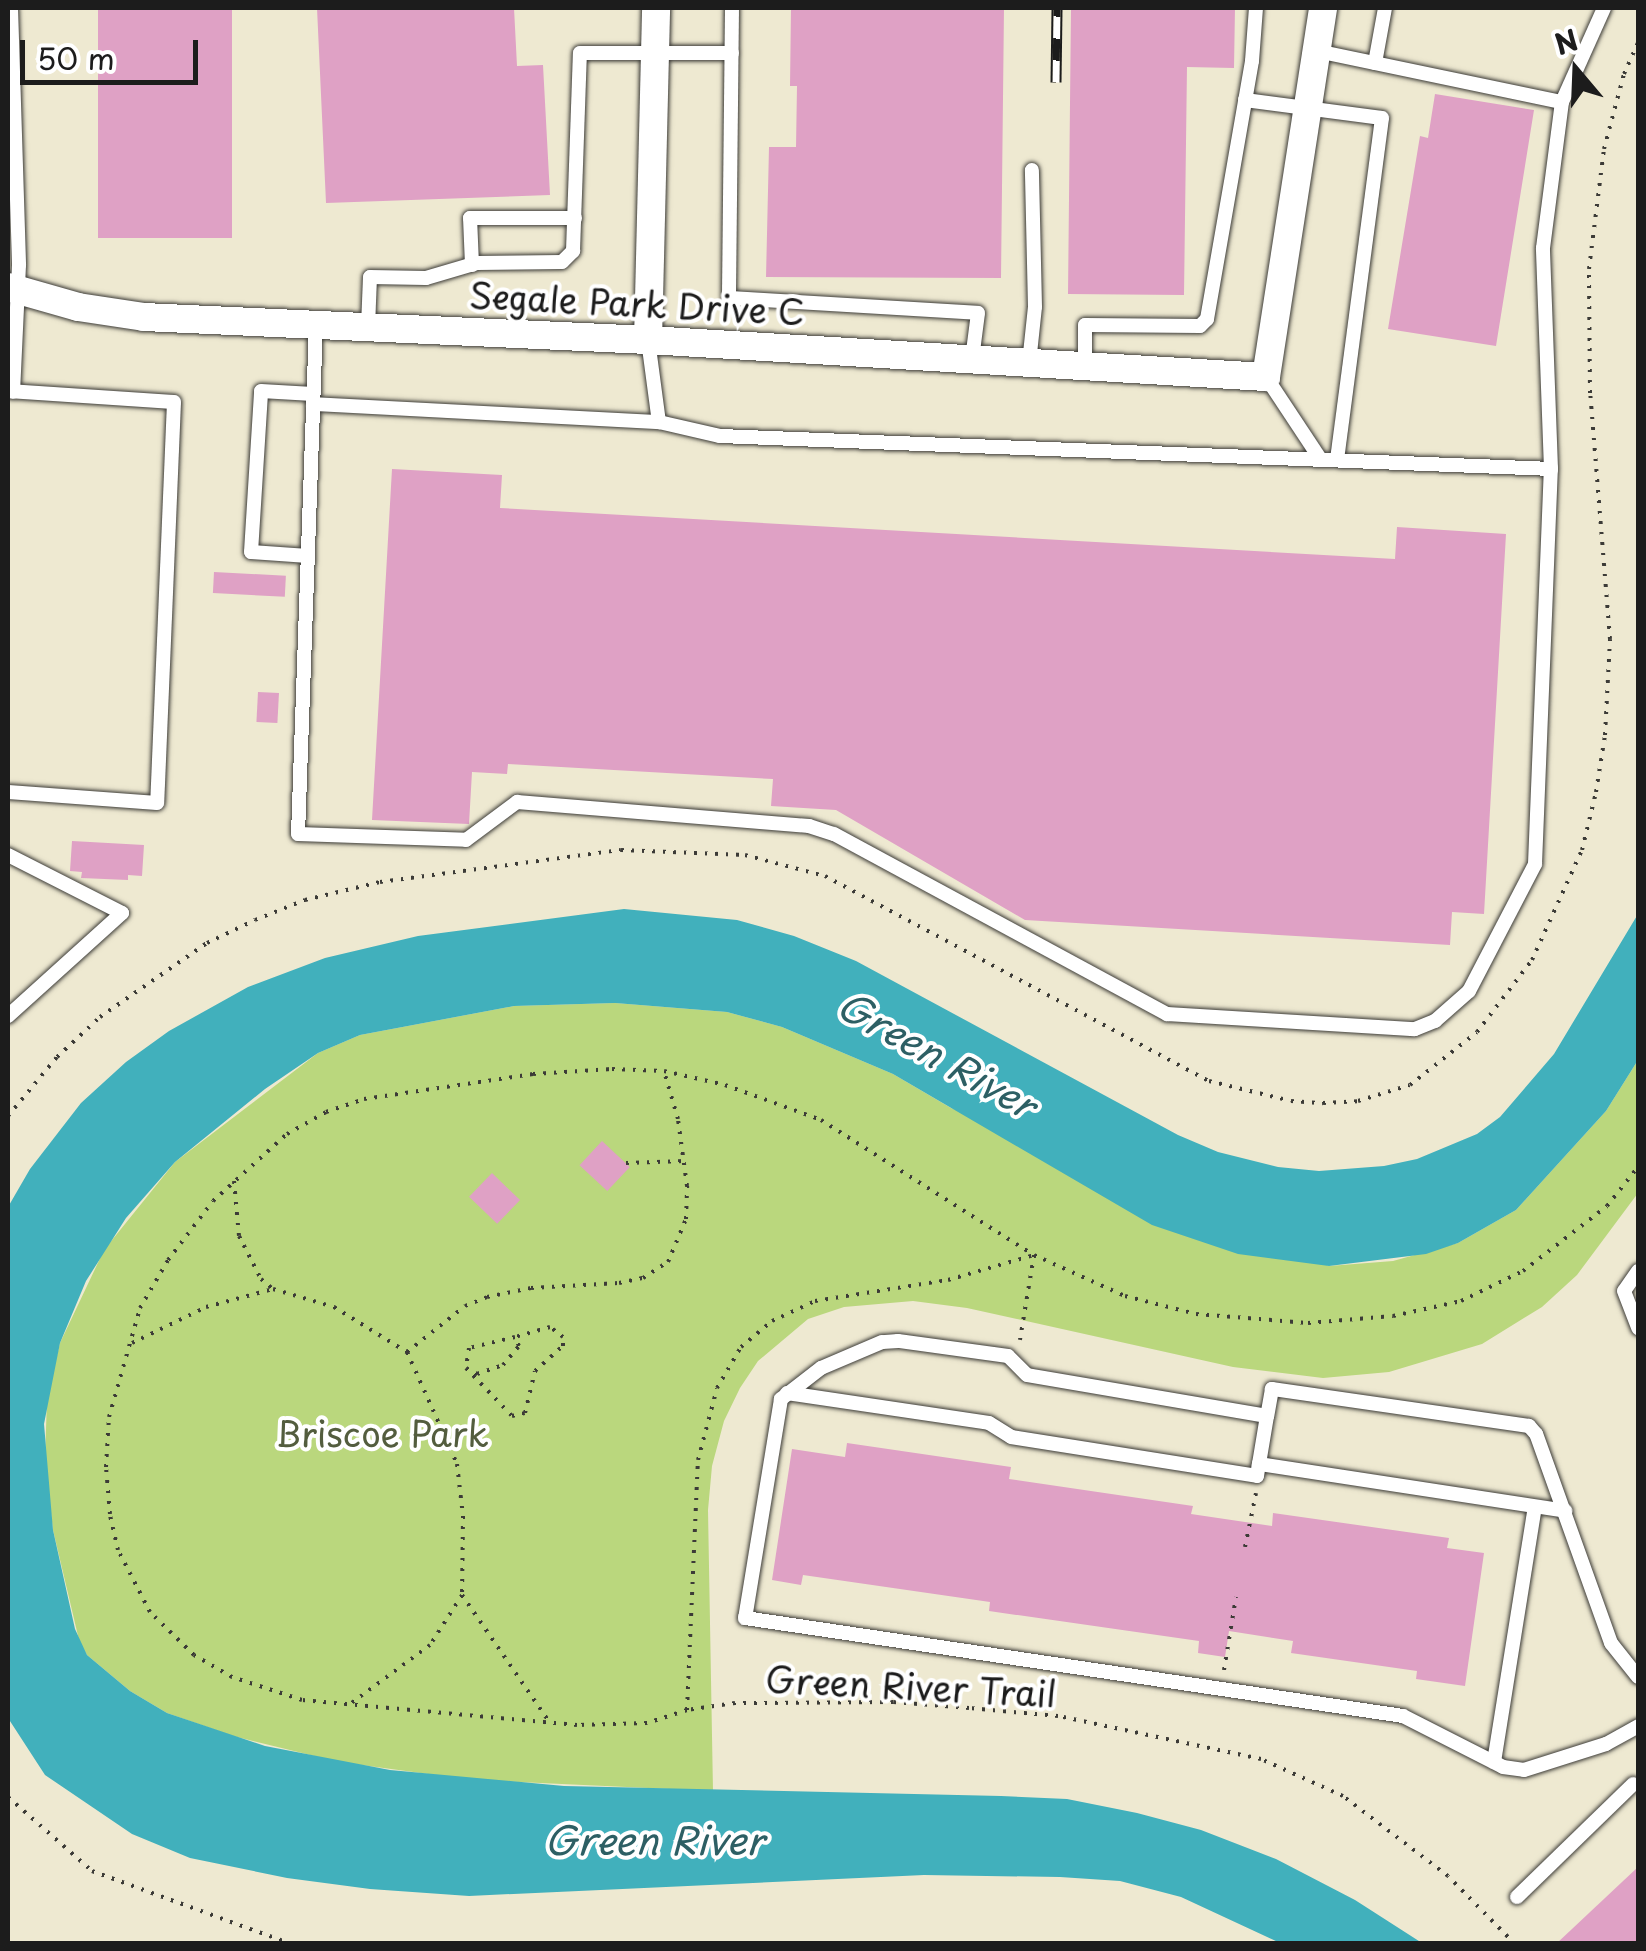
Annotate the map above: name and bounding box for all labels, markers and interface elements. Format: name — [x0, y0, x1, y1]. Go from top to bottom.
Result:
text: N — [1549, 17, 1584, 65]
scale bar — [25, 20, 202, 82]
north arrow — [1526, 20, 1626, 120]
text: 50 m — [37, 35, 115, 80]
street label: Segale Park Drive C — [467, 273, 807, 333]
water label: Green River — [829, 980, 1045, 1128]
park label: Briscoe Park — [275, 1412, 489, 1454]
street label: Green River Trail — [763, 1657, 1059, 1715]
water label: Green River — [543, 1817, 765, 1863]

